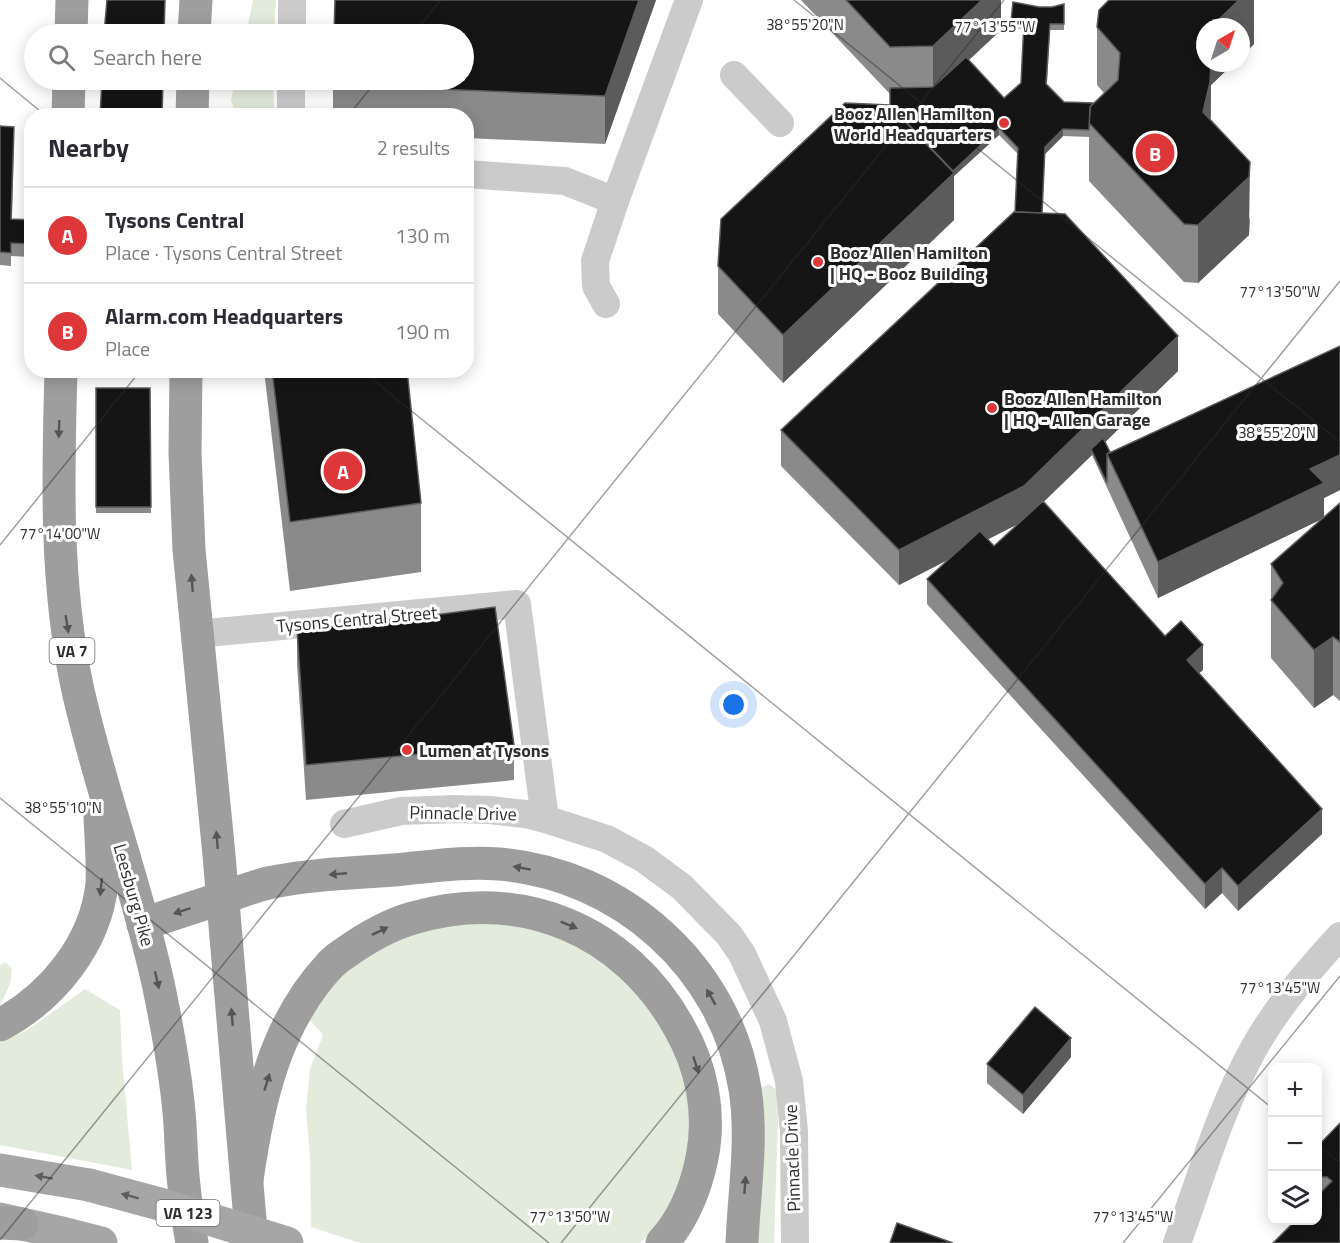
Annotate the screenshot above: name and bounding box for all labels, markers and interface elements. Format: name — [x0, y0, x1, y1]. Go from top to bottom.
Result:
text: 38°55'20"N — [766, 13, 844, 36]
text: 77°13'55"W — [955, 15, 1035, 38]
north arrow — [1196, 18, 1250, 72]
search box — [24, 24, 474, 90]
text: Search here — [93, 40, 202, 74]
icon: search — [45, 41, 78, 74]
place label: Booz Allen Hamilton World Headquarters — [834, 100, 992, 148]
marker: Booz Allen Hamilton World Headquarters — [997, 116, 1011, 130]
text: Nearby — [48, 128, 129, 167]
pin: B — [1136, 130, 1174, 176]
text: 2 results — [377, 132, 450, 163]
text: Tysons Central — [105, 203, 244, 237]
text: A — [61, 220, 74, 251]
text: 130 m — [395, 220, 450, 251]
text: Place · Tysons Central Street — [105, 237, 342, 268]
place label: Booz Allen Hamilton | HQ - Booz Building — [830, 239, 988, 287]
marker: Booz Allen Hamilton | HQ - Booz Building — [811, 255, 825, 269]
text: 77°13'50"W — [1240, 280, 1320, 303]
text: Alarm.com Headquarters — [105, 299, 343, 333]
text: B — [61, 316, 74, 347]
text: 190 m — [395, 316, 450, 347]
text: Place — [105, 333, 150, 364]
place label: Booz Allen Hamilton | HQ - Allen Garage — [1004, 385, 1162, 433]
marker: Booz Allen Hamilton | HQ - Allen Garage — [985, 401, 999, 415]
one-way arrow — [55, 419, 64, 438]
text: 38°55'20"N — [1238, 421, 1316, 444]
pin: A — [324, 448, 362, 494]
text: 77°14'00"W — [20, 522, 100, 545]
one-way arrow — [187, 574, 197, 593]
street label: Tysons Central Street — [276, 598, 439, 639]
one-way arrow — [63, 614, 72, 633]
road number: VA 7 — [50, 638, 94, 664]
your location — [719, 690, 748, 719]
place label: Lumen at Tysons — [419, 737, 549, 764]
marker: Lumen at Tysons — [400, 743, 414, 757]
text: 38°55'10"N — [24, 796, 102, 819]
street label: Pinnacle Drive — [409, 799, 517, 827]
one-way arrow — [212, 830, 222, 849]
street label: Leesburg Pike — [106, 841, 162, 949]
one-way arrow — [512, 863, 531, 872]
one-way arrow — [329, 869, 348, 879]
one-way arrow — [96, 877, 106, 896]
one-way arrow — [173, 907, 191, 916]
one-way arrow — [560, 920, 578, 930]
one-way arrow — [372, 927, 389, 936]
one-way arrow — [152, 971, 162, 990]
text: 77°13'45"W — [1240, 976, 1320, 999]
one-way arrow — [706, 988, 716, 1005]
one-way arrow — [228, 1008, 237, 1027]
one-way arrow — [692, 1056, 701, 1074]
map controls — [1268, 1063, 1322, 1225]
button: + — [1268, 1063, 1322, 1117]
one-way arrow — [263, 1073, 272, 1091]
street label: Pinnacle Drive — [777, 1104, 807, 1212]
button: − — [1268, 1117, 1322, 1171]
button: layers — [1268, 1171, 1322, 1225]
one-way arrow — [35, 1172, 54, 1181]
one-way arrow — [740, 1175, 750, 1194]
one-way arrow — [121, 1191, 139, 1201]
road number: VA 123 — [156, 1200, 219, 1226]
text: 77°13'50"W — [530, 1205, 610, 1228]
text: 77°13'45"W — [1093, 1205, 1173, 1228]

